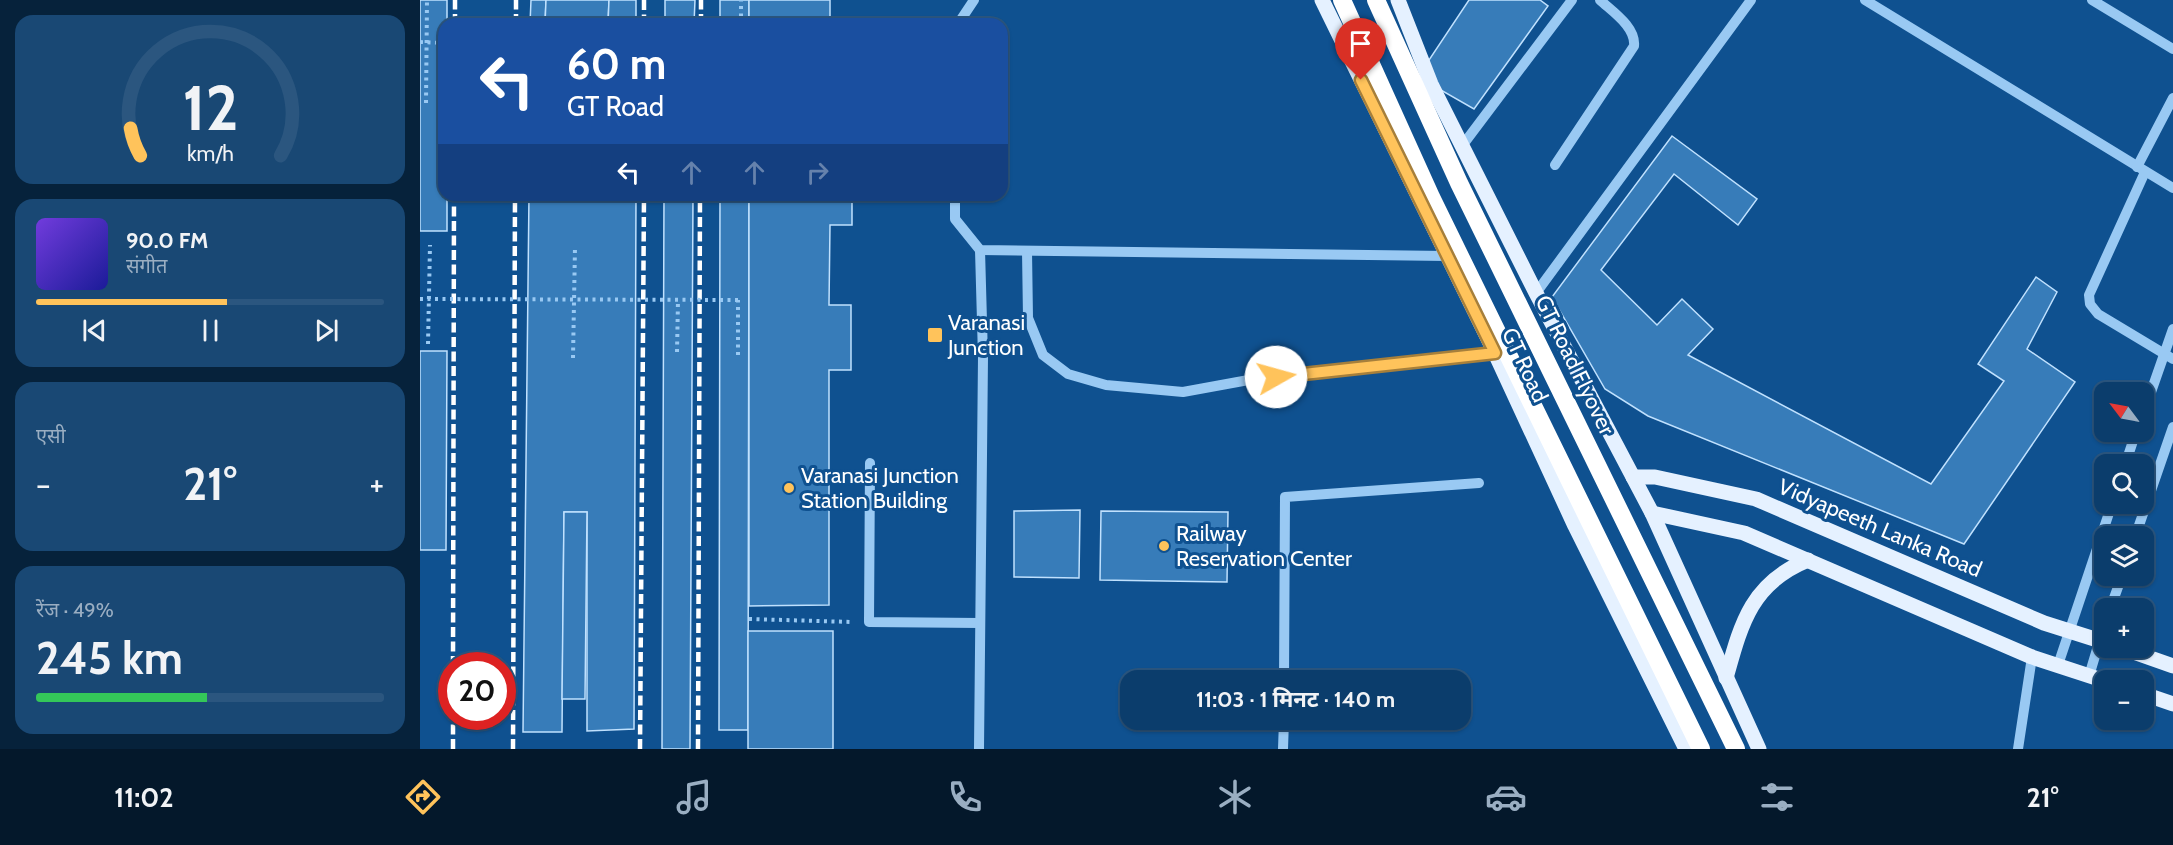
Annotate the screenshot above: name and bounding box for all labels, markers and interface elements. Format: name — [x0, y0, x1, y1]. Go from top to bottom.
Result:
pin — [1335, 18, 1386, 80]
icon: arrive — [1344, 27, 1377, 60]
text: 60 m — [567, 38, 666, 90]
icon: left — [468, 42, 546, 120]
text: 12 — [182, 70, 238, 146]
text: GT Road — [567, 90, 664, 123]
text: km/h — [187, 141, 233, 167]
icon: left — [612, 156, 645, 189]
icon: ahead — [675, 156, 708, 189]
icon: ahead — [738, 156, 771, 189]
icon: right — [801, 156, 834, 189]
text: 90.0 FM — [126, 227, 208, 254]
text: संगीत — [126, 254, 167, 278]
street label: GT Road Flyover — [1530, 291, 1621, 439]
place label: Varanasi Junction — [947, 309, 1025, 361]
icon: previous — [78, 314, 111, 347]
icon: pause — [194, 314, 227, 347]
icon: next — [310, 314, 343, 347]
street label: GT Road — [1496, 323, 1554, 407]
marker: Varanasi Junction — [926, 326, 944, 344]
position arrow — [1244, 345, 1308, 409]
north arrow — [2094, 382, 2154, 442]
map controls — [2094, 382, 2154, 730]
text: एसी — [36, 424, 66, 448]
button: search — [2094, 454, 2154, 514]
text: 21° — [183, 457, 237, 511]
place label: Varanasi Junction Station Building — [801, 462, 959, 514]
text: − — [36, 464, 51, 504]
text: + — [369, 464, 384, 504]
street label: Vidyapeeth Lanka Road — [1774, 473, 1986, 583]
marker: Varanasi Junction Station Building — [782, 481, 796, 495]
place label: Railway Reservation Center — [1176, 520, 1352, 572]
button: layers — [2094, 526, 2154, 586]
marker: Railway Reservation Center — [1157, 539, 1171, 553]
text: रेंज · 49% — [36, 598, 114, 622]
button: + — [2094, 598, 2154, 658]
text: 245 km — [36, 631, 183, 685]
speed limit sign: 20 — [438, 652, 516, 730]
button: − — [2094, 670, 2154, 730]
text: 11:03 · 1 मिनट · 140 m — [1196, 686, 1395, 713]
icon: directions — [402, 776, 444, 818]
icon: music — [673, 776, 715, 818]
icon: phone — [944, 776, 986, 818]
icon: climate — [1214, 776, 1256, 818]
icon: car — [1485, 776, 1527, 818]
icon: filters — [1756, 776, 1798, 818]
text: 11:02 — [114, 781, 174, 814]
text: 21° — [2027, 781, 2059, 814]

